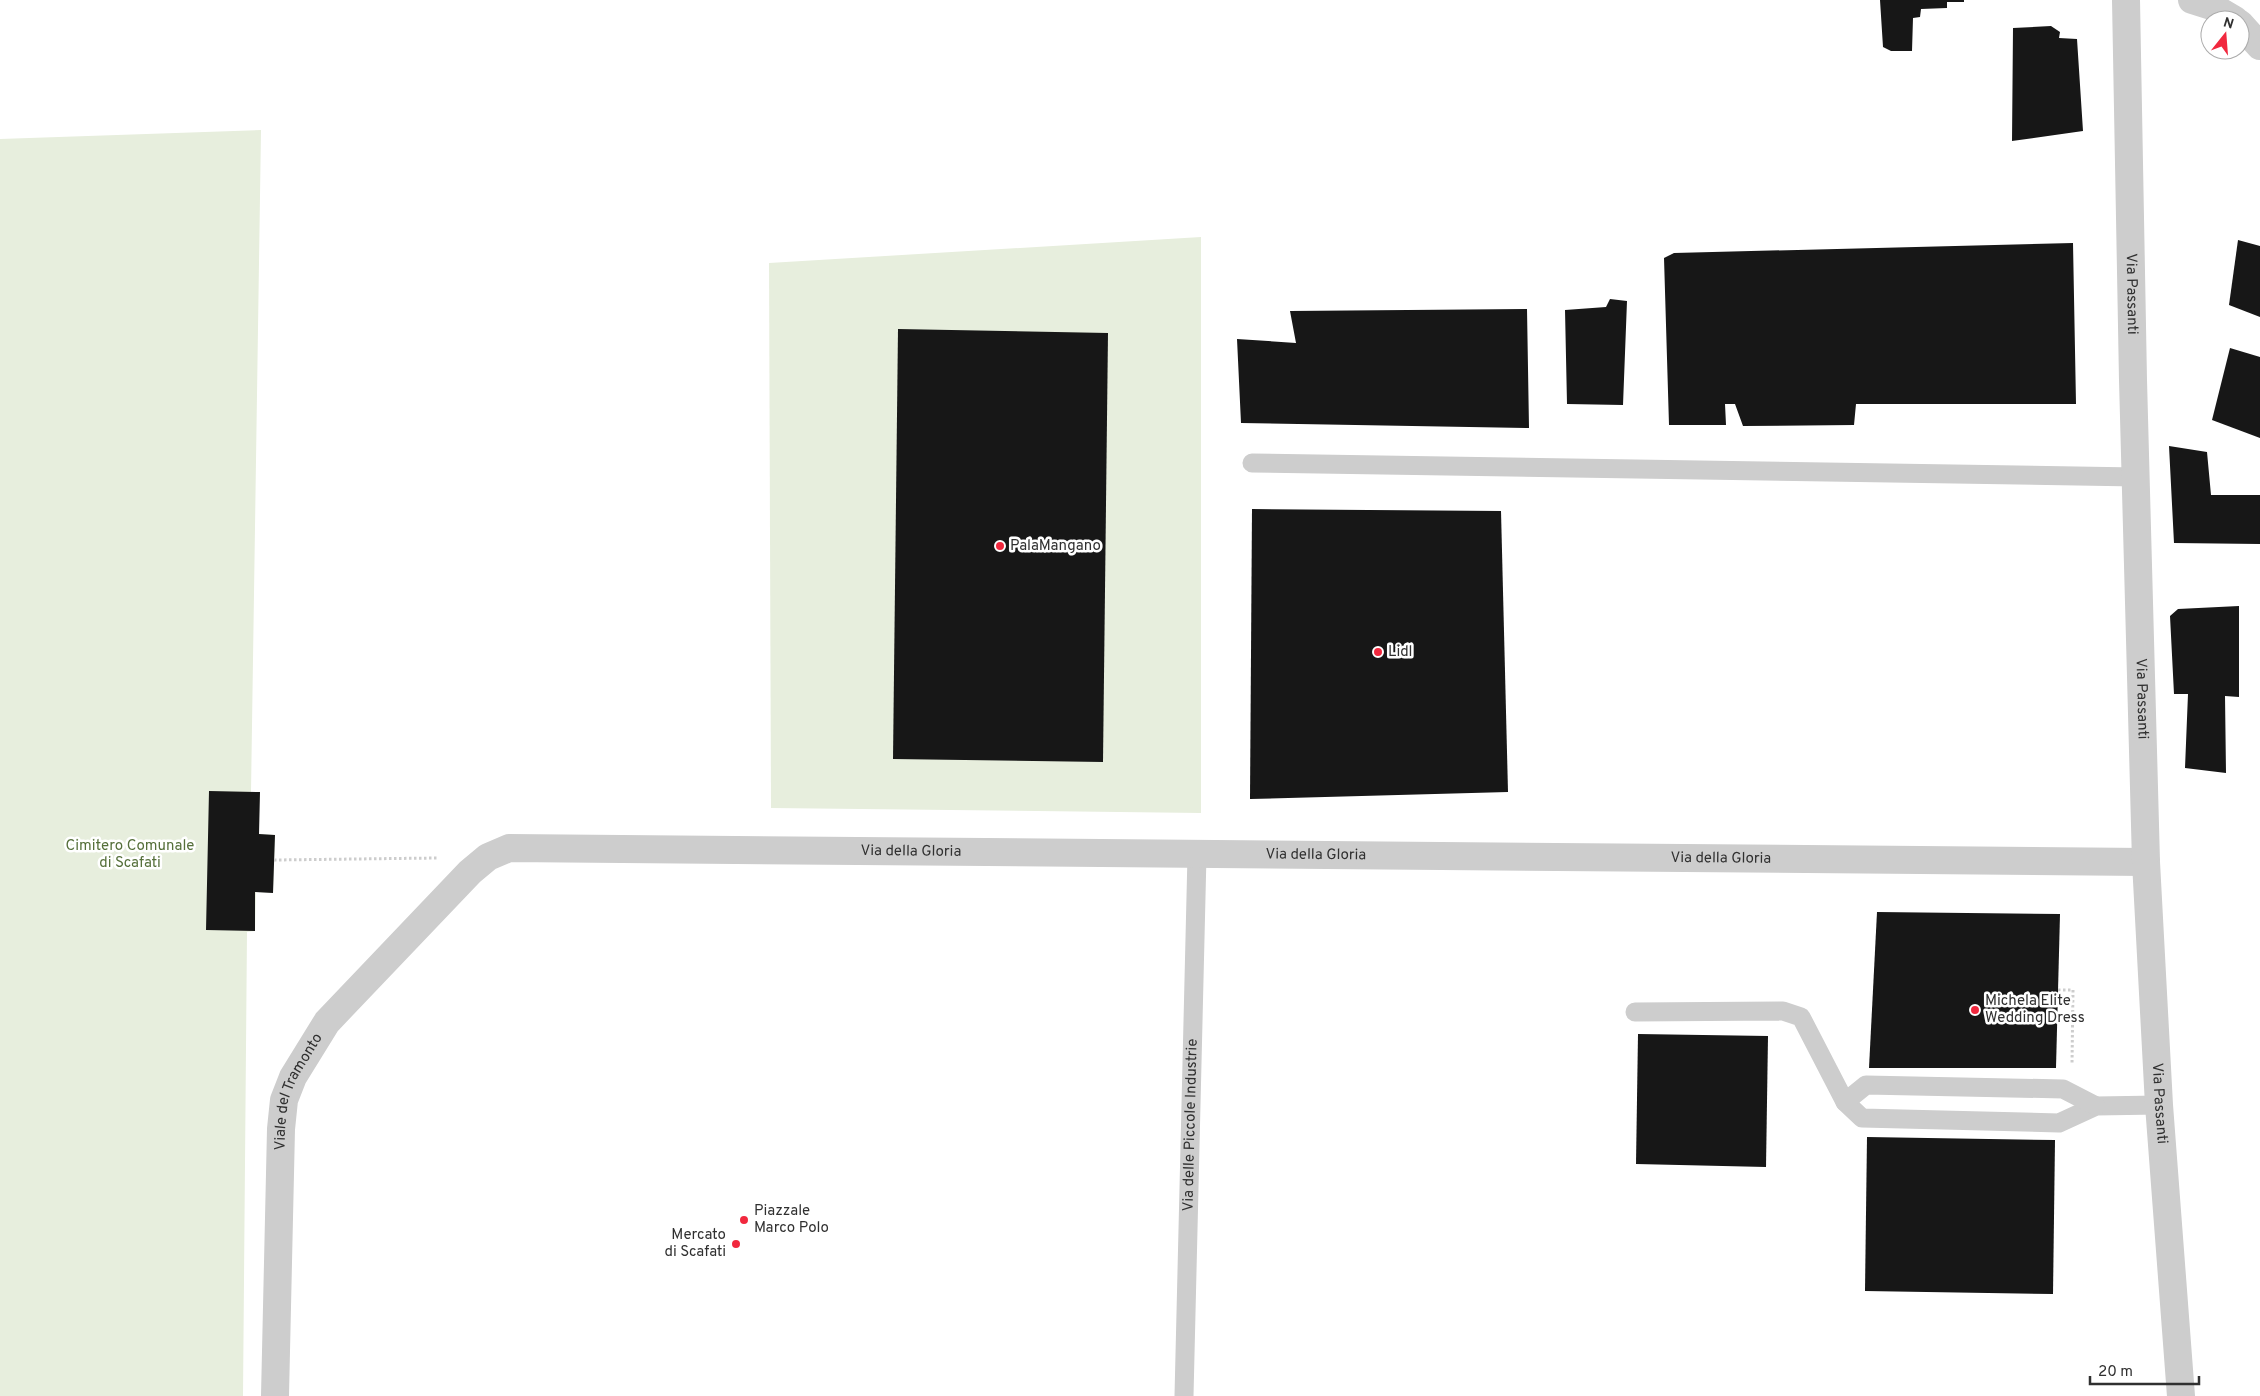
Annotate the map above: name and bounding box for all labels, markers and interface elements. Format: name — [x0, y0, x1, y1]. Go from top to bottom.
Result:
north arrow — [2200, 10, 2250, 60]
text: N — [2221, 14, 2236, 34]
street label: Via Passanti — [2121, 253, 2142, 335]
place label: PalaMangano — [1010, 537, 1101, 556]
marker: PalaMangano — [994, 540, 1006, 552]
place label: Lidl — [1388, 643, 1413, 662]
marker: Lidl — [1372, 646, 1384, 658]
street label: Via Passanti — [2131, 658, 2152, 740]
park label: Cimitero Comunale di Scafati — [66, 837, 194, 873]
street label: Via della Gloria — [860, 842, 961, 861]
street label: Via della Gloria — [1265, 845, 1366, 865]
street label: Via della Gloria — [1670, 848, 1771, 868]
place label: Michela Elite Wedding Dress — [1985, 992, 2085, 1028]
marker: Michela Elite Wedding Dress — [1969, 1004, 1981, 1016]
street label: Viale del Tramonto — [271, 1030, 327, 1151]
street label: Via delle Piccole Industrie — [1179, 1038, 1202, 1212]
street label: Via Passanti — [2147, 1062, 2171, 1145]
place label: Piazzale Marco Polo — [754, 1202, 829, 1238]
marker: Piazzale Marco Polo — [738, 1214, 750, 1226]
place label: Mercato di Scafati — [664, 1226, 726, 1262]
marker: Mercato di Scafati — [730, 1238, 742, 1250]
scale bar — [2090, 1354, 2199, 1386]
text: 20 m — [2098, 1363, 2133, 1382]

